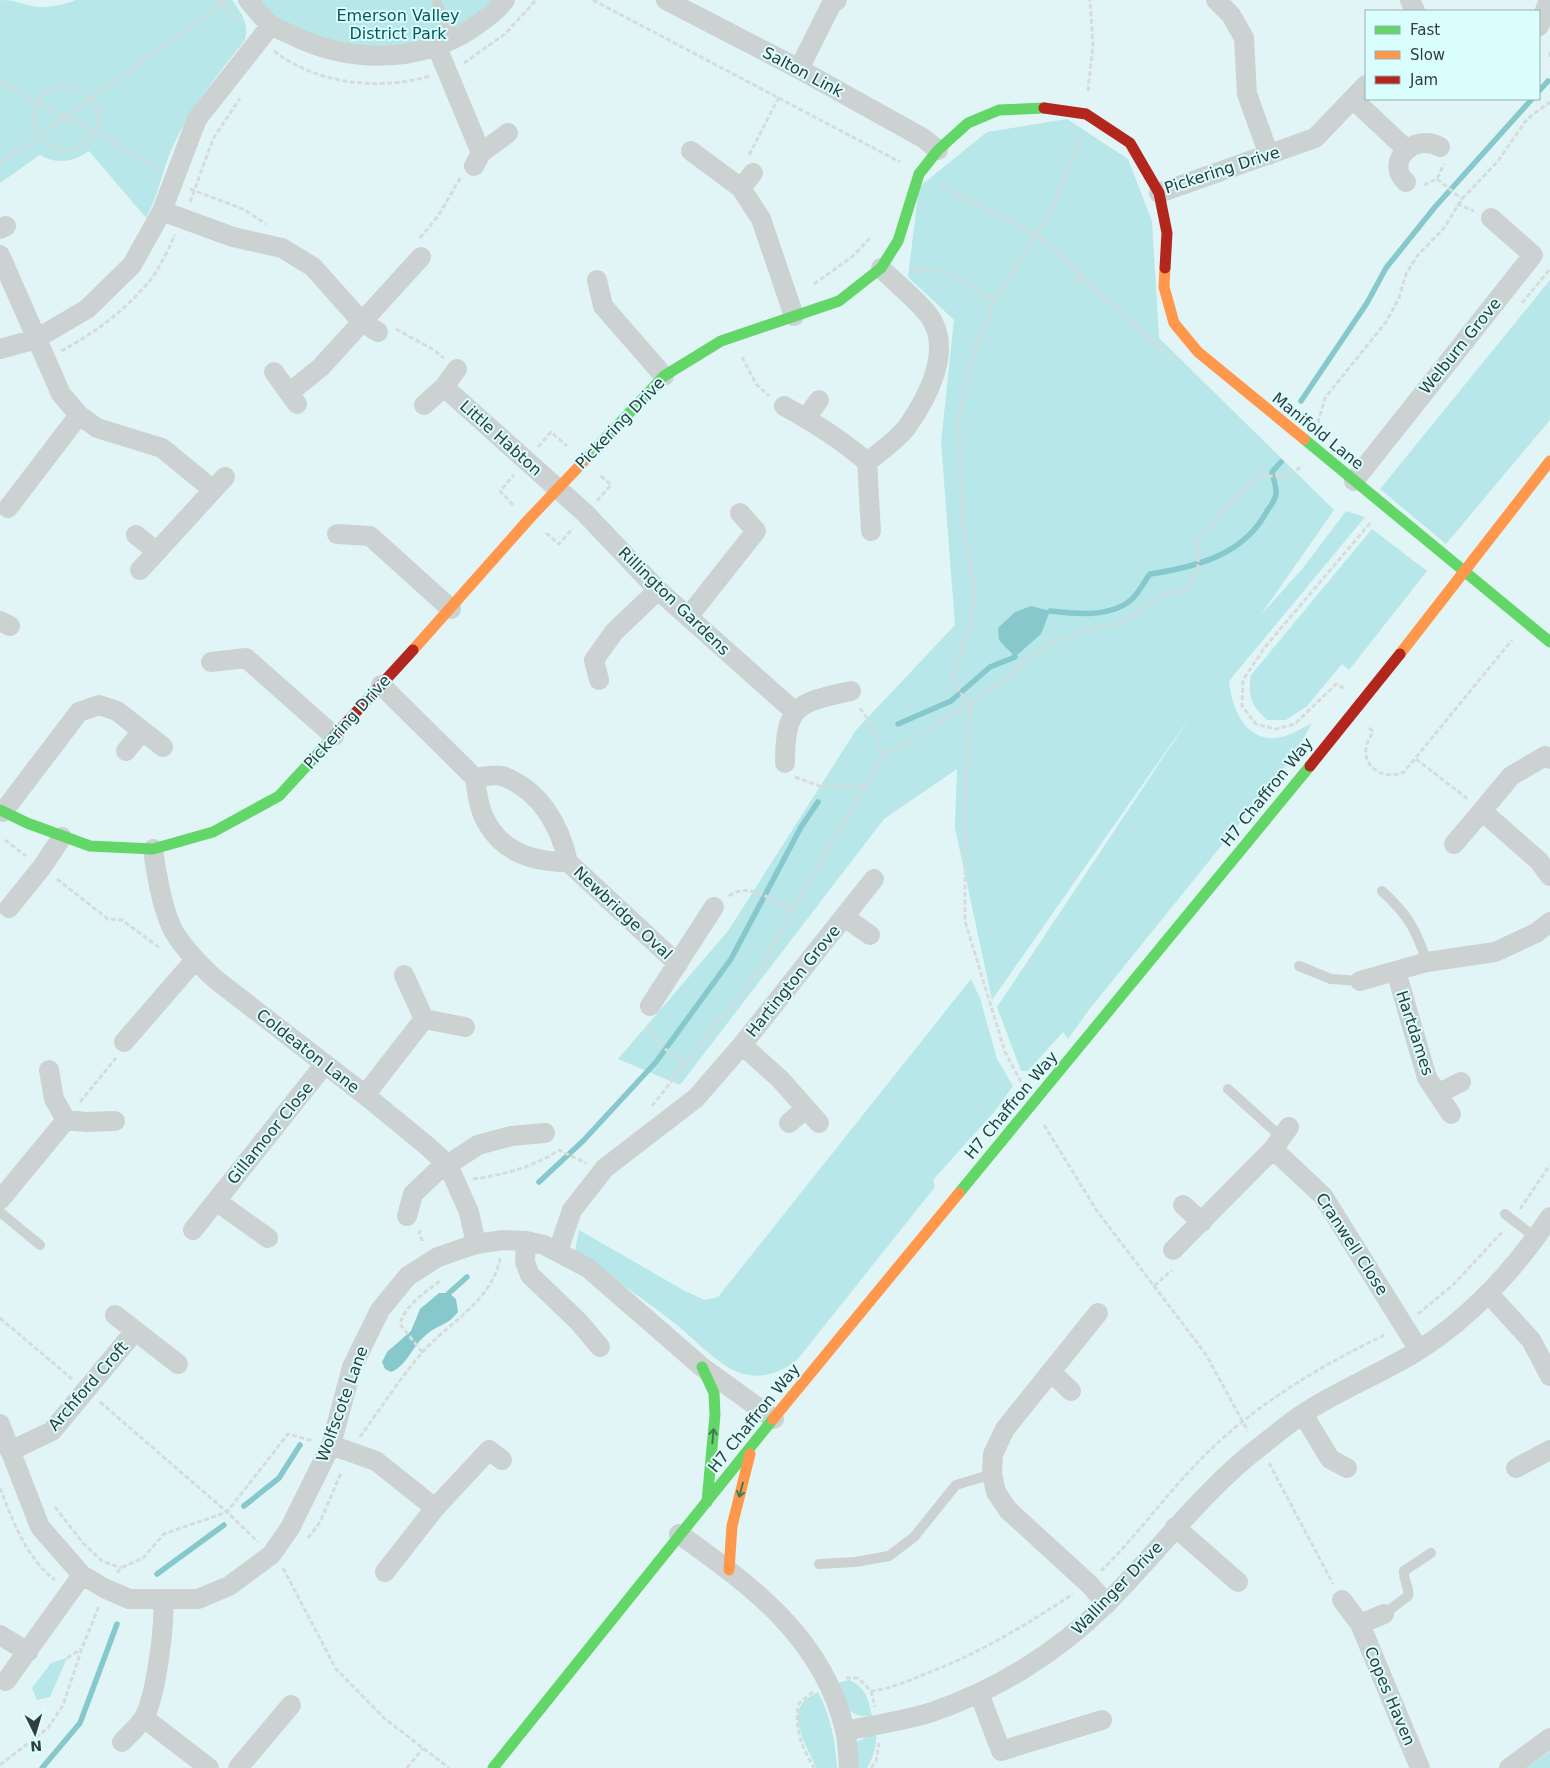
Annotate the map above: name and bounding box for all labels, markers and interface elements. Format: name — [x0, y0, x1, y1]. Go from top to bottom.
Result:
park label: Emerson Valley District Park — [336, 6, 460, 43]
legend — [1365, 10, 1540, 100]
text: Fast — [1410, 21, 1440, 39]
street label: Salton Link — [759, 43, 847, 101]
text: Slow — [1410, 46, 1445, 64]
text: Jam — [1409, 71, 1438, 89]
street label: Pickering Drive — [1162, 142, 1282, 198]
street label: Welburn Grove — [1415, 294, 1505, 398]
street label: Pickering Drive — [571, 373, 669, 473]
street label: Manifold Lane — [1268, 388, 1368, 474]
street label: Little Habton — [456, 396, 546, 480]
street label: Rillington Gardens — [614, 543, 734, 659]
street label: Pickering Drive — [300, 671, 394, 773]
street label: H7 Chaffron Way — [1217, 734, 1317, 850]
street label: Newbridge Oval — [570, 863, 676, 963]
street label: Hartington Grove — [742, 921, 844, 1041]
street label: Hartdames — [1392, 988, 1438, 1078]
street label: Coldeaton Lane — [253, 1005, 363, 1097]
street label: H7 Chaffron Way — [960, 1047, 1062, 1163]
street label: Gillamoor Close — [223, 1078, 317, 1188]
street label: Cranwell Close — [1312, 1189, 1392, 1299]
street label: Archford Croft — [44, 1338, 132, 1434]
street label: Wolfscote Lane — [312, 1344, 372, 1464]
street label: H7 Chaffron Way — [704, 1360, 804, 1476]
one-way arrow — [709, 1428, 718, 1444]
one-way arrow — [736, 1482, 745, 1498]
street label: Wallinger Drive — [1068, 1537, 1166, 1639]
street label: Copes Haven — [1361, 1644, 1419, 1748]
north arrow — [10, 1708, 60, 1758]
text: N — [30, 1737, 43, 1754]

